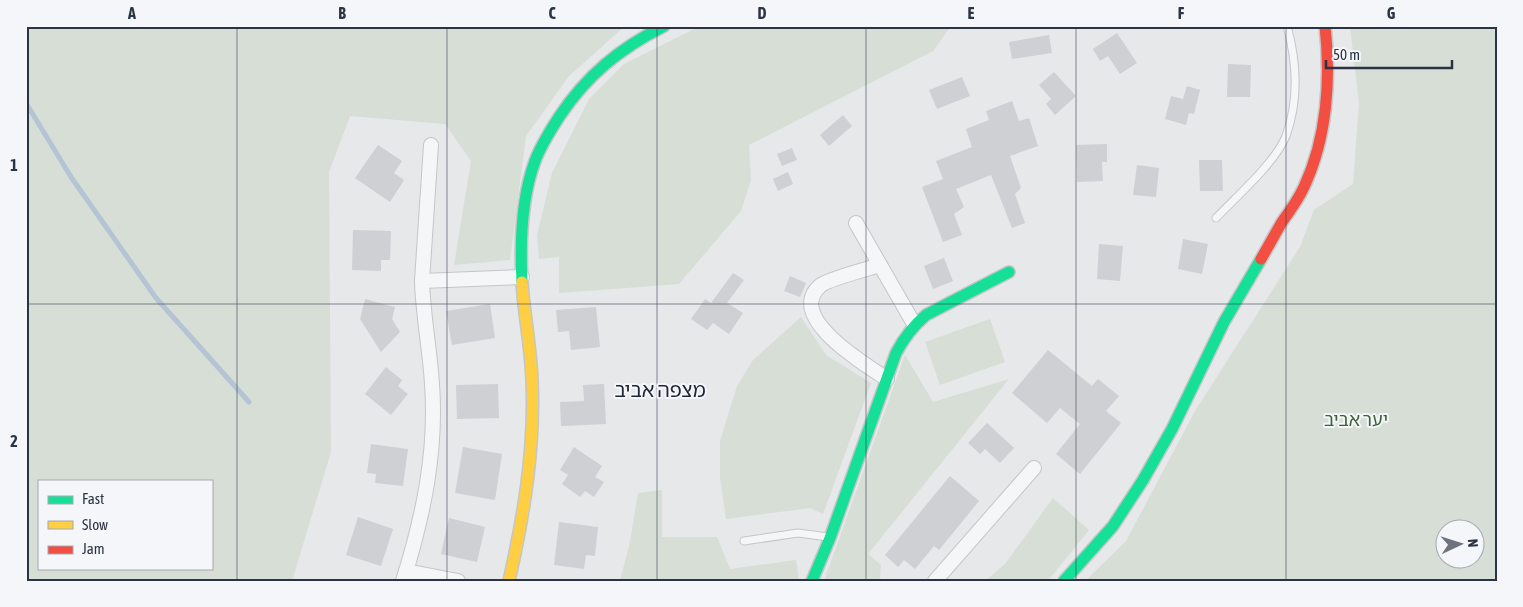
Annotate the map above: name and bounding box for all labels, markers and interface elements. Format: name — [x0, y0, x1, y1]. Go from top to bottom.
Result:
text: A — [127, 4, 136, 22]
text: B — [338, 4, 346, 22]
text: C — [548, 4, 556, 22]
text: D — [758, 4, 767, 22]
text: E — [968, 4, 975, 22]
text: F — [1178, 4, 1185, 22]
text: G — [1387, 4, 1396, 22]
scale bar — [1326, 38, 1452, 70]
text: 50 m — [1333, 46, 1360, 63]
text: 1 — [10, 156, 18, 174]
district label: מצפה אביב — [614, 378, 706, 401]
park label: יער אביב — [1324, 409, 1388, 430]
text: 2 — [10, 432, 18, 450]
legend — [38, 480, 212, 570]
text: Fast — [82, 490, 104, 507]
text: Slow — [82, 516, 108, 533]
north arrow — [1436, 520, 1486, 570]
text: N — [1465, 538, 1481, 548]
text: Jam — [82, 540, 105, 557]

